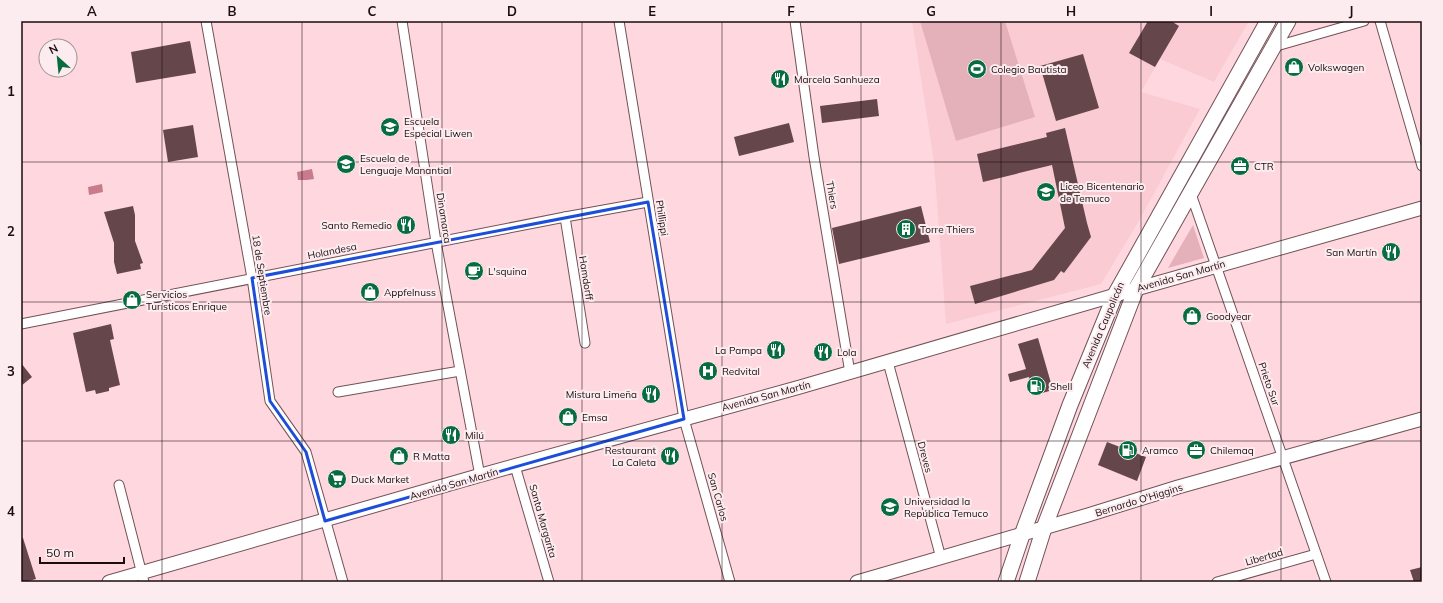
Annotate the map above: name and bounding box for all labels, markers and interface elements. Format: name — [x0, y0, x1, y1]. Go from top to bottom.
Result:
text: A — [87, 3, 97, 19]
text: B — [228, 3, 237, 19]
text: C — [368, 3, 377, 19]
text: D — [507, 3, 517, 19]
text: E — [648, 3, 656, 19]
text: F — [787, 3, 795, 19]
text: G — [926, 3, 936, 19]
text: H — [1066, 3, 1076, 19]
text: I — [1209, 3, 1213, 19]
text: J — [1349, 3, 1353, 19]
north arrow — [38, 38, 78, 78]
text: N — [47, 41, 60, 57]
shop icon: Volkswagen — [1283, 56, 1305, 78]
sports icon: Colegio Bautista — [966, 58, 988, 80]
place label: Volkswagen — [1308, 61, 1364, 74]
place label: Colegio Bautista — [991, 63, 1067, 76]
restaurant icon: Marcela Sanhueza — [769, 68, 791, 90]
place label: Marcela Sanhueza — [794, 73, 880, 86]
text: 1 — [7, 83, 15, 99]
place label: Escuela Especial Liwen — [404, 115, 472, 140]
school or university icon: Escuela Especial Liwen — [379, 116, 401, 138]
place label: Escuela de Lenguaje Manantial — [360, 152, 452, 177]
school or university icon: Escuela de Lenguaje Manantial — [335, 153, 357, 175]
office icon: CTR — [1229, 155, 1251, 177]
place label: CTR — [1254, 160, 1274, 173]
street label: Thiers — [823, 180, 841, 210]
place label: Liceo Bicentenario de Temuco — [1060, 180, 1145, 205]
school or university icon: Liceo Bicentenario de Temuco — [1035, 181, 1057, 203]
street label: Dinamarca — [434, 192, 454, 244]
street label: Phillippi — [653, 199, 671, 237]
restaurant icon: Santo Remedio — [395, 214, 417, 236]
building icon: Torre Thiers — [895, 218, 917, 240]
place label: Santo Remedio — [322, 219, 392, 232]
text: 2 — [7, 223, 15, 239]
place label: Torre Thiers — [920, 223, 975, 236]
street label: 18 de Septiembre — [249, 234, 275, 316]
street label: Holandesa — [306, 240, 358, 262]
restaurant icon: San Martín — [1380, 241, 1402, 263]
place label: San Martín — [1326, 246, 1377, 259]
street label: Hamdorff — [576, 255, 596, 302]
street label: Avenida San Martín — [1135, 257, 1227, 295]
cafe icon: L'squina — [463, 260, 485, 282]
place label: L'squina — [488, 265, 527, 278]
street label: Avenida Caupolicán — [1079, 280, 1127, 370]
shop icon: Appfelnuss — [359, 281, 381, 303]
place label: Appfelnuss — [384, 286, 436, 299]
place label: Servicios Turísticos Enrique — [146, 288, 227, 313]
shop icon: Servicios Turísticos Enrique — [121, 289, 143, 311]
shop icon: Goodyear — [1181, 305, 1203, 327]
place label: Goodyear — [1206, 310, 1251, 323]
restaurant icon: La Pampa — [765, 339, 787, 361]
restaurant icon: Lola — [812, 341, 834, 363]
place label: La Pampa — [715, 344, 762, 357]
place label: Lola — [837, 346, 857, 359]
hospital icon: Redvital — [697, 360, 719, 382]
street label: Prieto Sur — [1255, 360, 1283, 408]
text: 3 — [7, 363, 15, 379]
place label: Redvital — [722, 365, 760, 378]
fuel station icon: Shell — [1025, 375, 1047, 397]
street label: Avenida San Martín — [720, 378, 812, 414]
place label: Shell — [1050, 380, 1072, 393]
restaurant icon: Mistura Limeña — [640, 383, 662, 405]
place label: Mistura Limeña — [566, 388, 637, 401]
shop icon: Emsa — [557, 406, 579, 428]
place label: Emsa — [582, 411, 608, 424]
restaurant icon: Milú — [440, 424, 462, 446]
place label: Milú — [465, 429, 484, 442]
fuel station icon: Aramco — [1117, 439, 1139, 461]
office icon: Chilemaq — [1185, 439, 1207, 461]
street label: Dreves — [915, 440, 935, 474]
place label: Restaurant La Caleta — [605, 444, 656, 469]
place label: Aramco — [1142, 444, 1179, 457]
place label: Chilemaq — [1210, 444, 1254, 457]
shop icon: R Matta — [388, 445, 410, 467]
restaurant icon: Restaurant La Caleta — [659, 445, 681, 467]
place label: R Matta — [413, 450, 450, 463]
street label: Avenida San Martín — [408, 465, 500, 503]
supermarket icon: Duck Market — [326, 468, 348, 490]
street label: San Carlos — [705, 471, 731, 523]
place label: Duck Market — [351, 473, 410, 486]
street label: Bernardo O'Higgins — [1094, 480, 1184, 519]
street label: Santa Margarita — [526, 483, 560, 559]
place label: Universidad la República Temuco — [904, 495, 988, 520]
school or university icon: Universidad la República Temuco — [879, 496, 901, 518]
text: 4 — [7, 503, 15, 519]
scale bar — [40, 539, 124, 565]
text: 50 m — [46, 545, 74, 560]
street label: Libertad — [1244, 545, 1284, 569]

